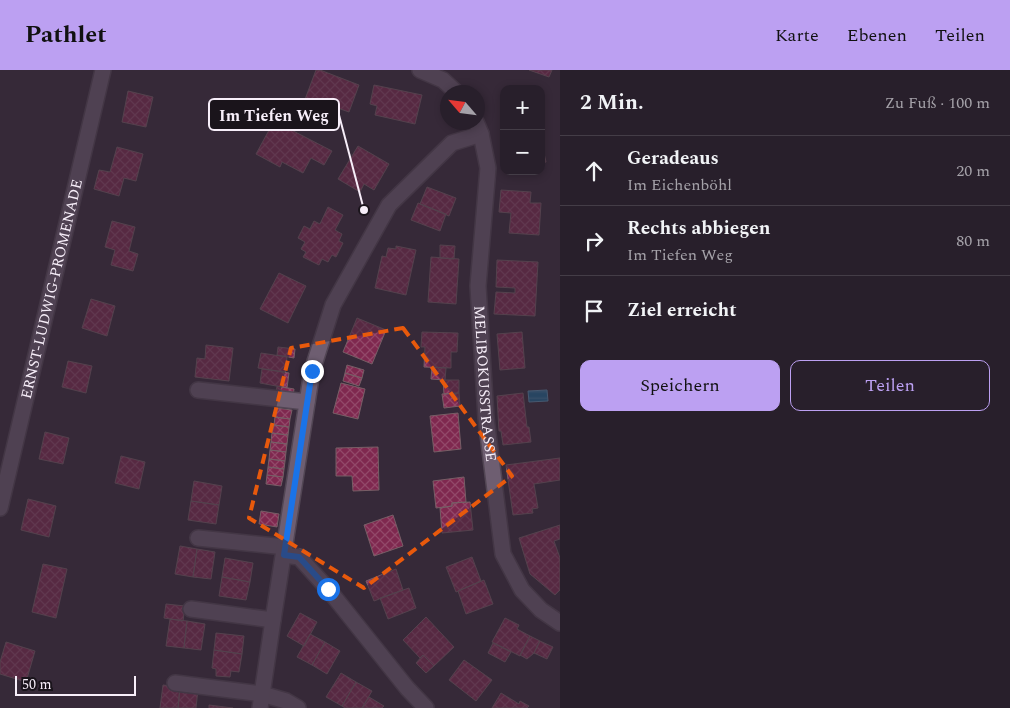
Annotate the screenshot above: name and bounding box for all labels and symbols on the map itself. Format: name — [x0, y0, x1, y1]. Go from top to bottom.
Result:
north arrow — [440, 85, 485, 130]
callout: Im Tiefen Weg — [209, 99, 339, 130]
text: Im Tiefen Weg — [219, 104, 329, 128]
street label: ERNST-LUDWIG-PROMENADE — [15, 177, 88, 401]
street label: MELIBOKUSSTRASSE — [468, 305, 503, 463]
route end — [301, 360, 324, 383]
route start — [317, 578, 340, 601]
scale bar — [15, 673, 136, 696]

